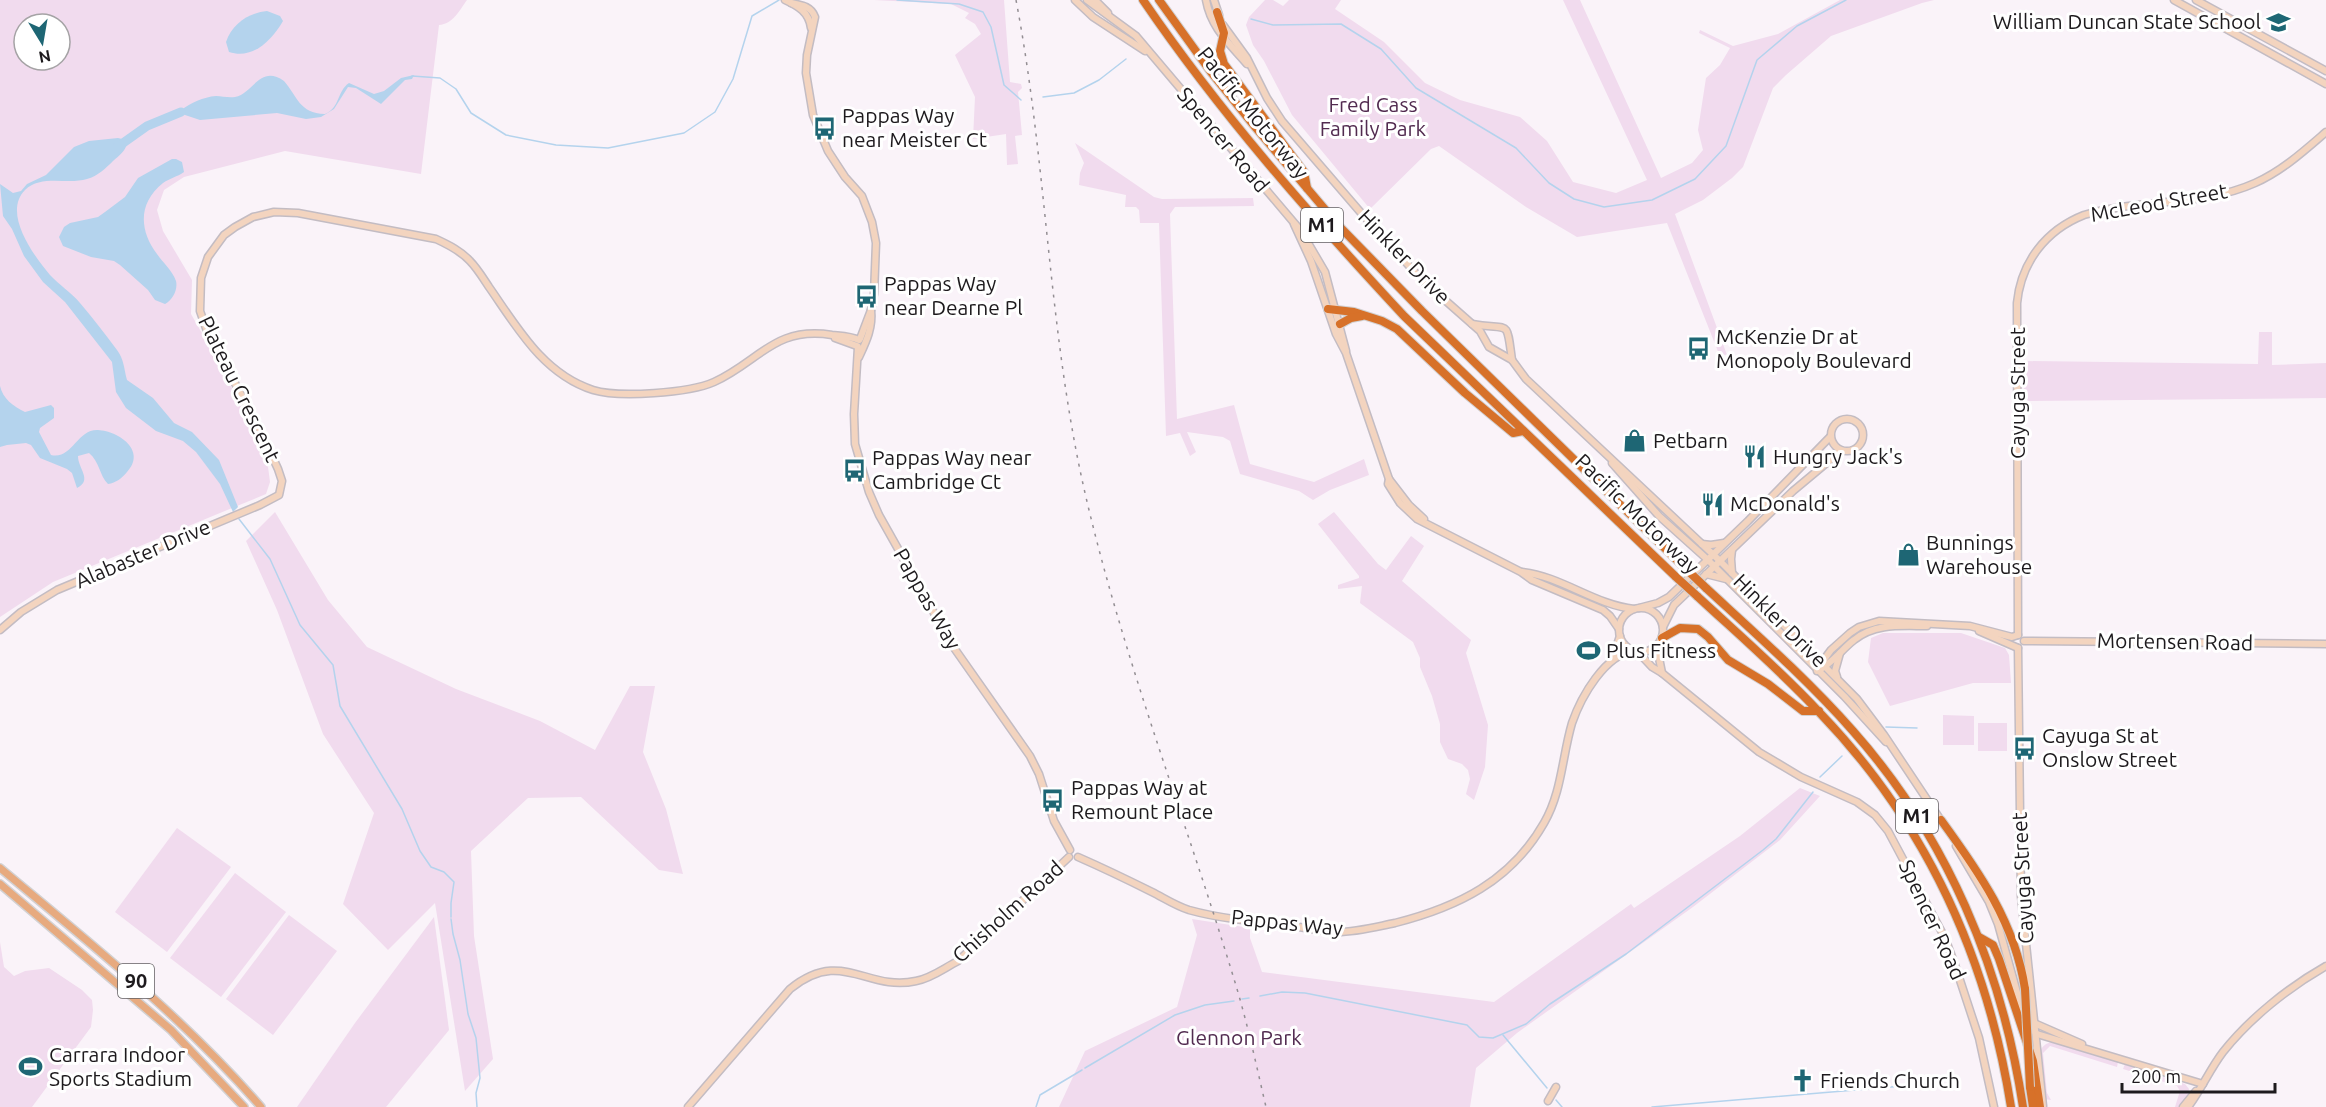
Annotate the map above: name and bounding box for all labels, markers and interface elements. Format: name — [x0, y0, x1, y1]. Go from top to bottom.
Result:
place label: William Duncan State School — [1993, 9, 2261, 33]
school or university icon: William Duncan State School — [2266, 9, 2292, 35]
north arrow — [12, 12, 72, 72]
street label: Pacific Motorway — [1193, 42, 1314, 183]
text: N — [37, 47, 52, 67]
street label: Spencer Road — [1173, 82, 1275, 197]
park label: Fred Cass Family Park — [1320, 92, 1427, 140]
place label: Pappas Way near Meister Ct — [842, 103, 987, 151]
bus stop icon: Pappas Way near Meister Ct — [811, 115, 837, 141]
street label: McLeod Street — [2089, 178, 2229, 226]
street label: Hinkler Drive — [1354, 204, 1456, 308]
road number: M1 — [1301, 208, 1343, 242]
place label: Pappas Way near Dearne Pl — [884, 271, 1023, 319]
bus stop icon: Pappas Way near Dearne Pl — [853, 283, 879, 309]
street label: Plateau Crescent — [194, 312, 286, 465]
place label: McKenzie Dr at Monopoly Boulevard — [1716, 324, 1912, 372]
street label: Cayuga Street — [2005, 327, 2029, 459]
bus stop icon: McKenzie Dr at Monopoly Boulevard — [1685, 336, 1711, 362]
shop icon: Petbarn — [1622, 428, 1648, 454]
place label: Petbarn — [1653, 428, 1728, 452]
restaurant icon: Hungry Jack's — [1742, 444, 1768, 470]
place label: Hungry Jack's — [1773, 444, 1903, 468]
place label: Pappas Way near Cambridge Ct — [872, 445, 1032, 493]
street label: Pacific Motorway — [1571, 448, 1704, 578]
bus stop icon: Pappas Way near Cambridge Ct — [841, 457, 867, 483]
restaurant icon: McDonald's — [1699, 491, 1725, 517]
place label: McDonald's — [1730, 491, 1840, 515]
street label: Alabaster Drive — [71, 514, 214, 592]
place label: Bunnings Warehouse — [1926, 530, 2032, 578]
shop icon: Bunnings Warehouse — [1895, 542, 1921, 568]
street label: Pappas Way — [889, 544, 966, 653]
street label: Hinkler Drive — [1729, 569, 1832, 672]
street label: Mortensen Road — [2097, 628, 2253, 654]
sports icon: Plus Fitness — [1575, 638, 1601, 664]
place label: Plus Fitness — [1606, 638, 1716, 662]
place label: Cayuga St at Onslow Street — [2042, 723, 2177, 771]
bus stop icon: Cayuga St at Onslow Street — [2011, 735, 2037, 761]
place label: Pappas Way at Remount Place — [1071, 775, 1213, 823]
bus stop icon: Pappas Way at Remount Place — [1040, 787, 1066, 813]
road number: M1 — [1896, 799, 1938, 833]
street label: Cayuga Street — [2007, 811, 2037, 945]
street label: Chisholm Road — [947, 855, 1067, 967]
street label: Spencer Road — [1895, 856, 1971, 983]
street label: Pappas Way — [1230, 904, 1344, 940]
road number: 90 — [118, 964, 154, 998]
park label: Glennon Park — [1176, 1025, 1302, 1049]
place label: Carrara Indoor Sports Stadium — [49, 1042, 192, 1090]
sports icon: Carrara Indoor Sports Stadium — [18, 1054, 44, 1080]
scale bar — [2122, 1056, 2275, 1094]
text: 200 m — [2131, 1066, 2181, 1086]
church icon: Friends Church — [1789, 1068, 1815, 1094]
place label: Friends Church — [1820, 1068, 1960, 1092]

